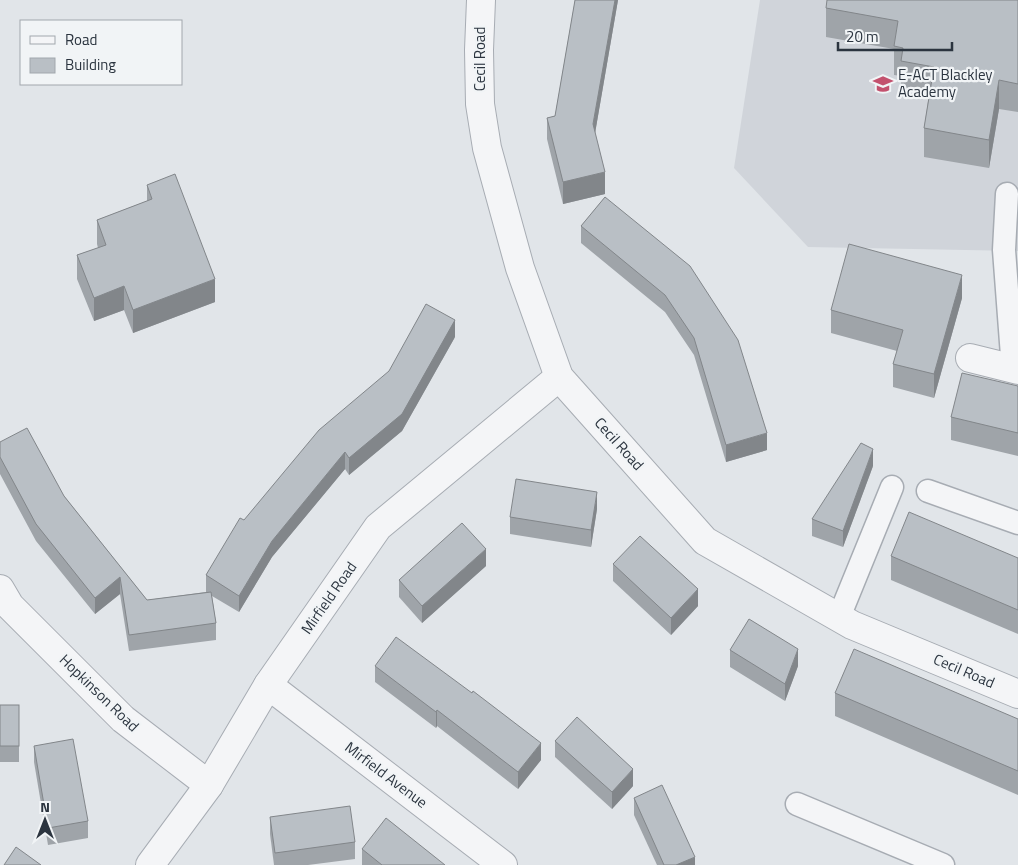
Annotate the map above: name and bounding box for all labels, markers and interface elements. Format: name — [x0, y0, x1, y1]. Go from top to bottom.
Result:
legend — [20, 20, 182, 85]
scale bar — [838, 20, 952, 52]
text: 20 m — [846, 25, 879, 48]
street label: Cecil Road — [468, 27, 491, 91]
text: Road — [65, 28, 97, 51]
text: Building — [65, 53, 116, 76]
place label: E-ACT Blackley Academy — [898, 63, 993, 103]
school or university icon: E-ACT Blackley Academy — [872, 73, 894, 95]
street label: Cecil Road — [589, 412, 650, 475]
street label: Mirfield Road — [295, 557, 362, 639]
street label: Cecil Road — [930, 647, 998, 694]
street label: Hopkinson Road — [54, 649, 144, 737]
street label: Mirfield Avenue — [340, 736, 433, 813]
north arrow — [20, 795, 70, 845]
text: N — [40, 796, 50, 817]

